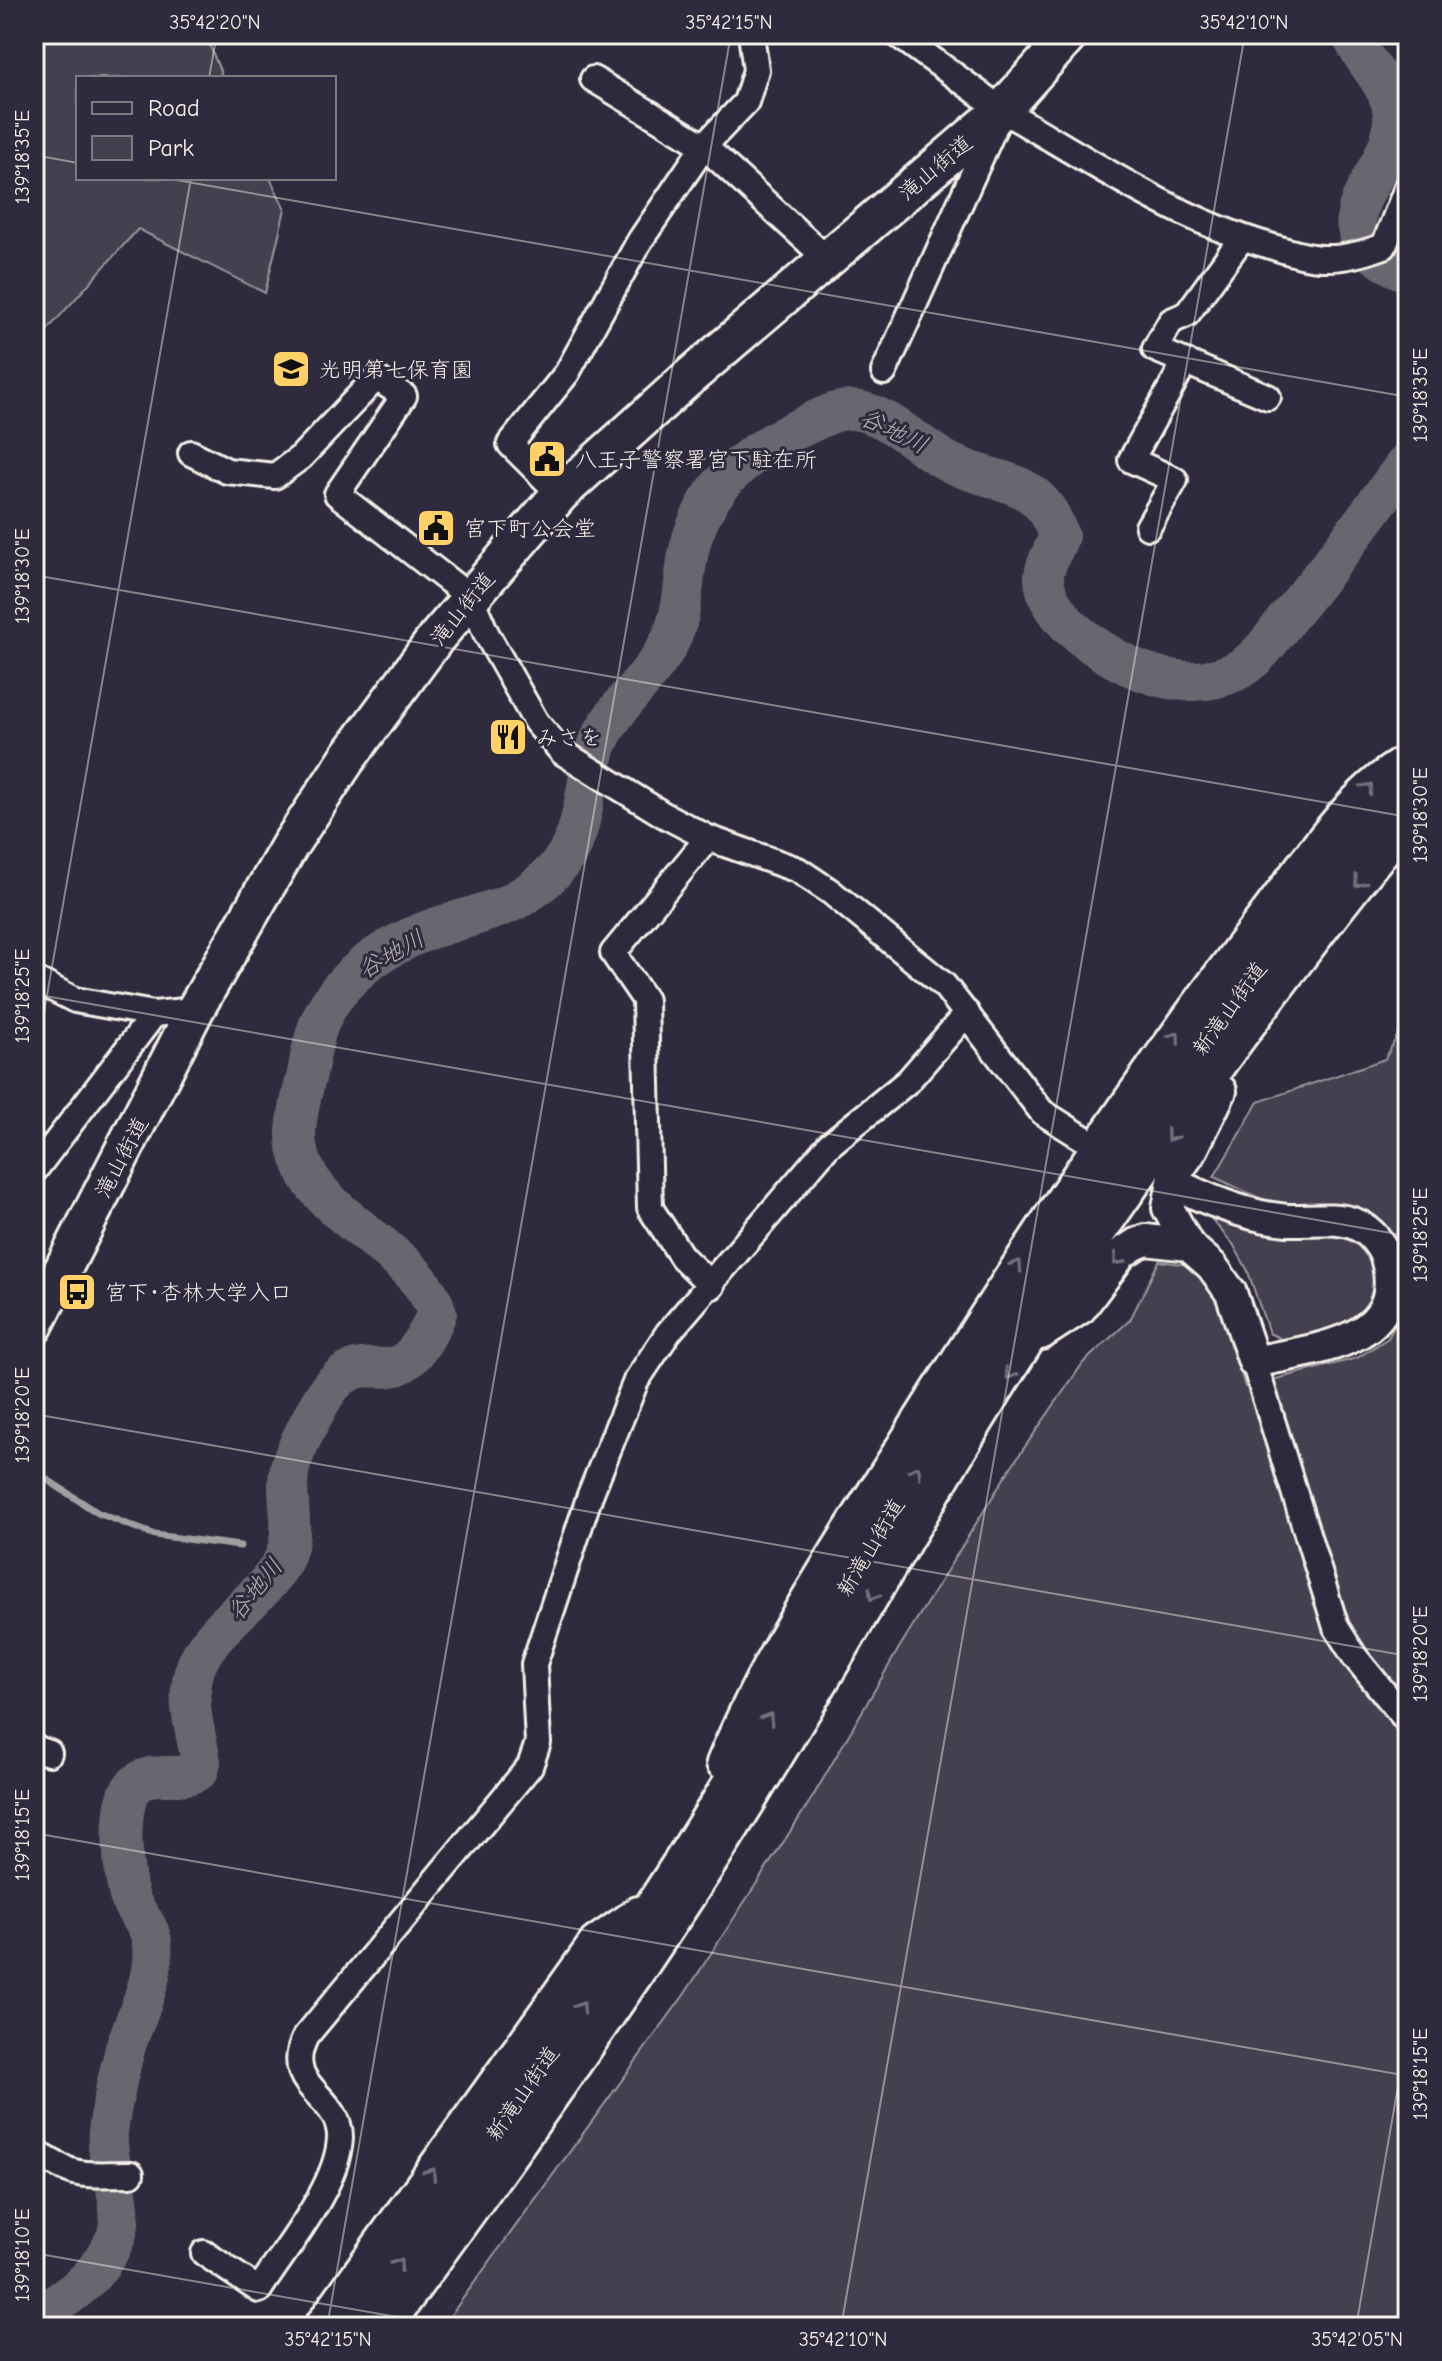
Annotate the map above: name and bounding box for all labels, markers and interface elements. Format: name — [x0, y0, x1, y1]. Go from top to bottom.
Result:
text: 35°42'20"N — [169, 11, 261, 34]
text: 35°42'15"N — [685, 11, 773, 34]
text: 35°42'10"N — [1200, 11, 1288, 34]
legend — [76, 76, 336, 180]
text: Road — [148, 94, 200, 122]
text: 139°18'35"E — [11, 110, 34, 204]
street label: 滝山街道 — [894, 130, 978, 206]
text: Park — [148, 134, 194, 162]
school or university icon: 光明第七保育園 — [270, 348, 312, 390]
text: 139°18'35"E — [1409, 348, 1432, 442]
place label: 光明第七保育園 — [319, 357, 473, 383]
water label: 谷地川 — [856, 403, 932, 459]
public building icon: 八王子警察署宮下駐在所 — [526, 438, 568, 480]
place label: 八王子警察署宮下駐在所 — [575, 447, 817, 473]
public building icon: 宮下町公会堂 — [415, 507, 457, 549]
place label: 宮下町公会堂 — [464, 516, 596, 542]
text: 139°18'30"E — [11, 528, 34, 624]
street label: 滝山街道 — [425, 566, 501, 651]
restaurant icon: みさを — [487, 716, 529, 758]
place label: みさを — [536, 725, 602, 751]
text: 139°18'30"E — [1409, 767, 1432, 863]
one-way arrow — [1359, 783, 1374, 797]
one-way arrow — [1354, 873, 1369, 887]
water label: 谷地川 — [353, 924, 429, 984]
text: 139°18'25"E — [11, 949, 34, 1043]
street label: 新滝山街道 — [1187, 956, 1273, 1061]
one-way arrow — [1165, 1031, 1180, 1046]
street label: 滝山街道 — [90, 1113, 154, 1202]
one-way arrow — [1166, 1127, 1181, 1141]
text: 139°18'25"E — [1409, 1188, 1432, 1282]
one-way arrow — [1113, 1251, 1128, 1266]
one-way arrow — [1007, 1259, 1022, 1274]
bus stop icon: 宮下･杏林大学入口 — [56, 1271, 98, 1313]
place label: 宮下･杏林大学入口 — [105, 1280, 292, 1306]
one-way arrow — [1004, 1365, 1019, 1380]
text: 139°18'20"E — [11, 1367, 34, 1463]
one-way arrow — [906, 1465, 921, 1480]
street label: 新滝山街道 — [831, 1494, 910, 1601]
water label: 谷地川 — [221, 1552, 289, 1626]
one-way arrow — [867, 1586, 883, 1601]
text: 139°18'20"E — [1409, 1606, 1432, 1702]
one-way arrow — [758, 1712, 773, 1727]
text: 139°18'15"E — [11, 1789, 34, 1881]
one-way arrow — [571, 2001, 586, 2015]
text: 139°18'15"E — [1409, 2028, 1432, 2120]
street label: 新滝山街道 — [481, 2041, 565, 2146]
one-way arrow — [421, 2168, 436, 2182]
text: 139°18'10"E — [11, 2208, 34, 2302]
one-way arrow — [388, 2258, 403, 2273]
text: 35°42'15"N — [284, 2328, 372, 2351]
text: 35°42'10"N — [799, 2328, 887, 2351]
text: 35°42'05"N — [1311, 2328, 1403, 2351]

